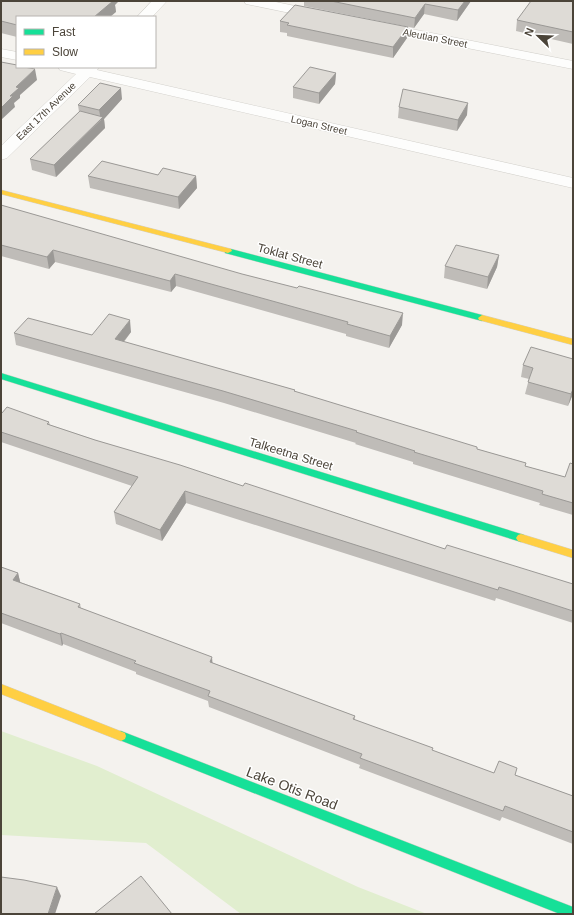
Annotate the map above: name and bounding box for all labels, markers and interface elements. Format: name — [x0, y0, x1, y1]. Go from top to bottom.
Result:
legend — [16, 16, 156, 68]
north arrow — [518, 16, 558, 56]
text: Fast — [52, 25, 76, 39]
street label: Aleutian Street — [402, 26, 468, 50]
text: N — [522, 26, 536, 38]
text: Slow — [52, 45, 78, 59]
street label: East 17th Avenue — [14, 80, 78, 142]
street label: Logan Street — [290, 113, 348, 137]
street label: Toklat Street — [256, 241, 325, 272]
street label: Talkeetna Street — [247, 435, 335, 474]
street label: Lake Otis Road — [244, 763, 340, 813]

